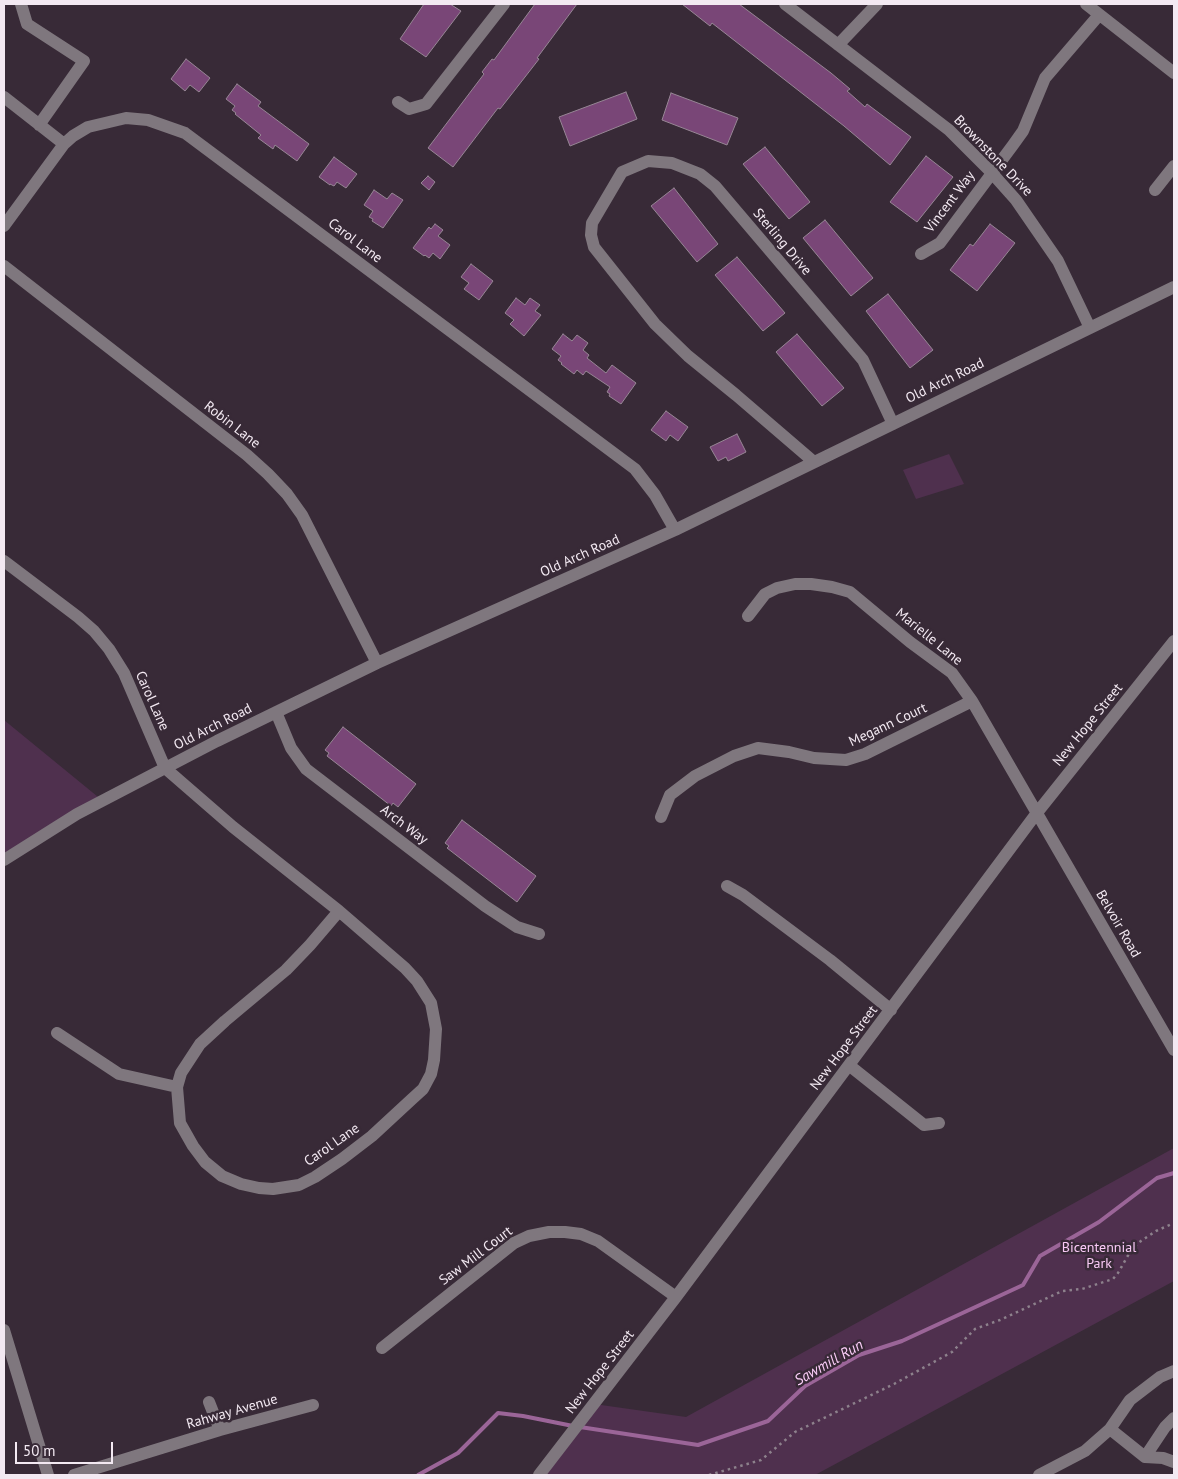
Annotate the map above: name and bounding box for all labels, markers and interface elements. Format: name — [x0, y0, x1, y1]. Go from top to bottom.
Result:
street label: Brownstone Drive — [950, 112, 1036, 200]
street label: Vincent Way — [921, 168, 979, 236]
street label: Sterling Drive — [749, 205, 815, 279]
street label: Carol Lane — [325, 215, 385, 267]
street label: Old Arch Road — [903, 355, 987, 407]
street label: Robin Lane — [201, 398, 263, 452]
street label: Old Arch Road — [538, 531, 622, 581]
street label: Marielle Lane — [892, 605, 966, 669]
street label: Carol Lane — [131, 669, 173, 733]
street label: New Hope Street — [1050, 680, 1126, 770]
street label: Old Arch Road — [171, 700, 255, 754]
street label: Megann Court — [846, 700, 930, 750]
street label: Arch Way — [377, 802, 431, 848]
street label: Belvoir Road — [1092, 887, 1144, 961]
street label: New Hope Street — [807, 1002, 881, 1094]
street label: Carol Lane — [301, 1120, 363, 1170]
street label: Saw Mill Court — [436, 1223, 516, 1289]
park label: Bicentennial Park — [1062, 1240, 1136, 1272]
street label: New Hope Street — [562, 1327, 638, 1417]
water label: Sawmill Run — [791, 1336, 867, 1390]
street label: Rahway Avenue — [185, 1391, 279, 1433]
scale bar — [18, 1432, 115, 1464]
text: 50 m — [23, 1441, 56, 1460]

